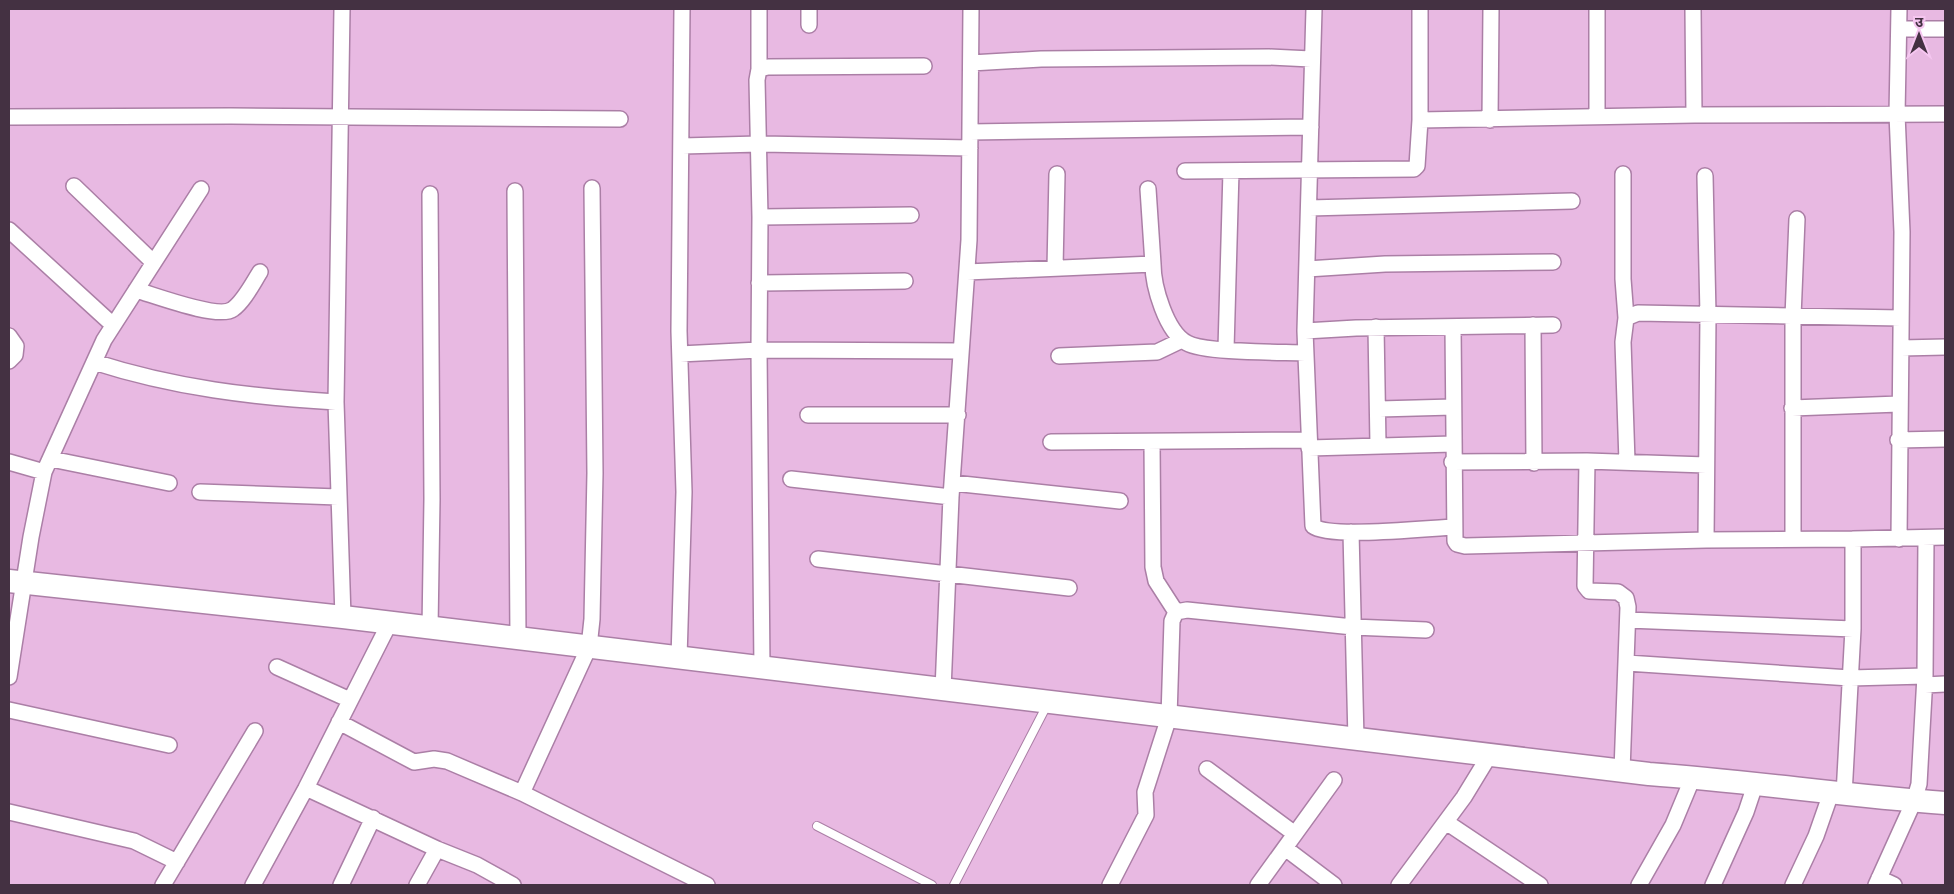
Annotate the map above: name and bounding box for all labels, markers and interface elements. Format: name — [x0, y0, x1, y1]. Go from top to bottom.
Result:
north arrow — [1894, 10, 1944, 60]
text: उ — [1915, 14, 1924, 30]

